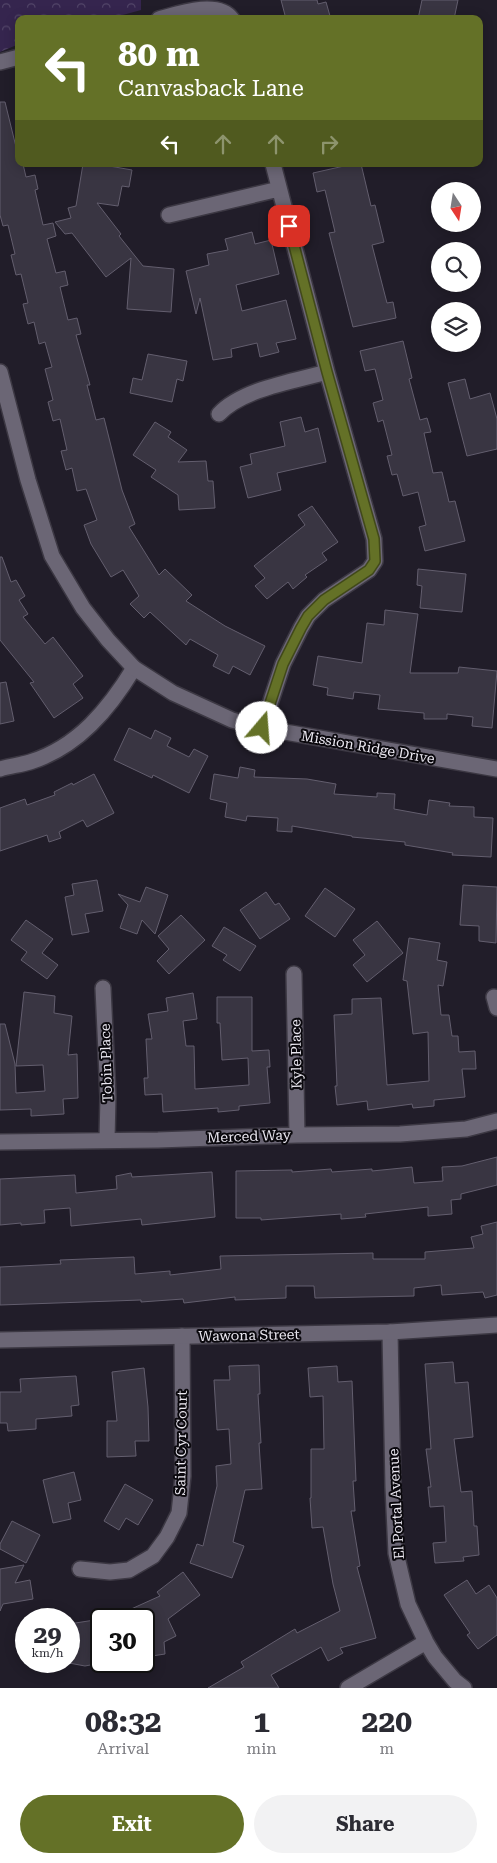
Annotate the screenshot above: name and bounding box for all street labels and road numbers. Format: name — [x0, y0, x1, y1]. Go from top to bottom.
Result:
street label: Mission Ridge Drive — [300, 727, 436, 767]
street label: Kyle Place — [287, 1019, 305, 1089]
street label: Tobin Place — [97, 1023, 115, 1103]
street label: Merced Way — [207, 1127, 292, 1145]
street label: Wawona Street — [198, 1326, 300, 1344]
street label: Saint Cyr Court — [172, 1390, 190, 1496]
street label: El Portal Avenue — [385, 1448, 407, 1560]

